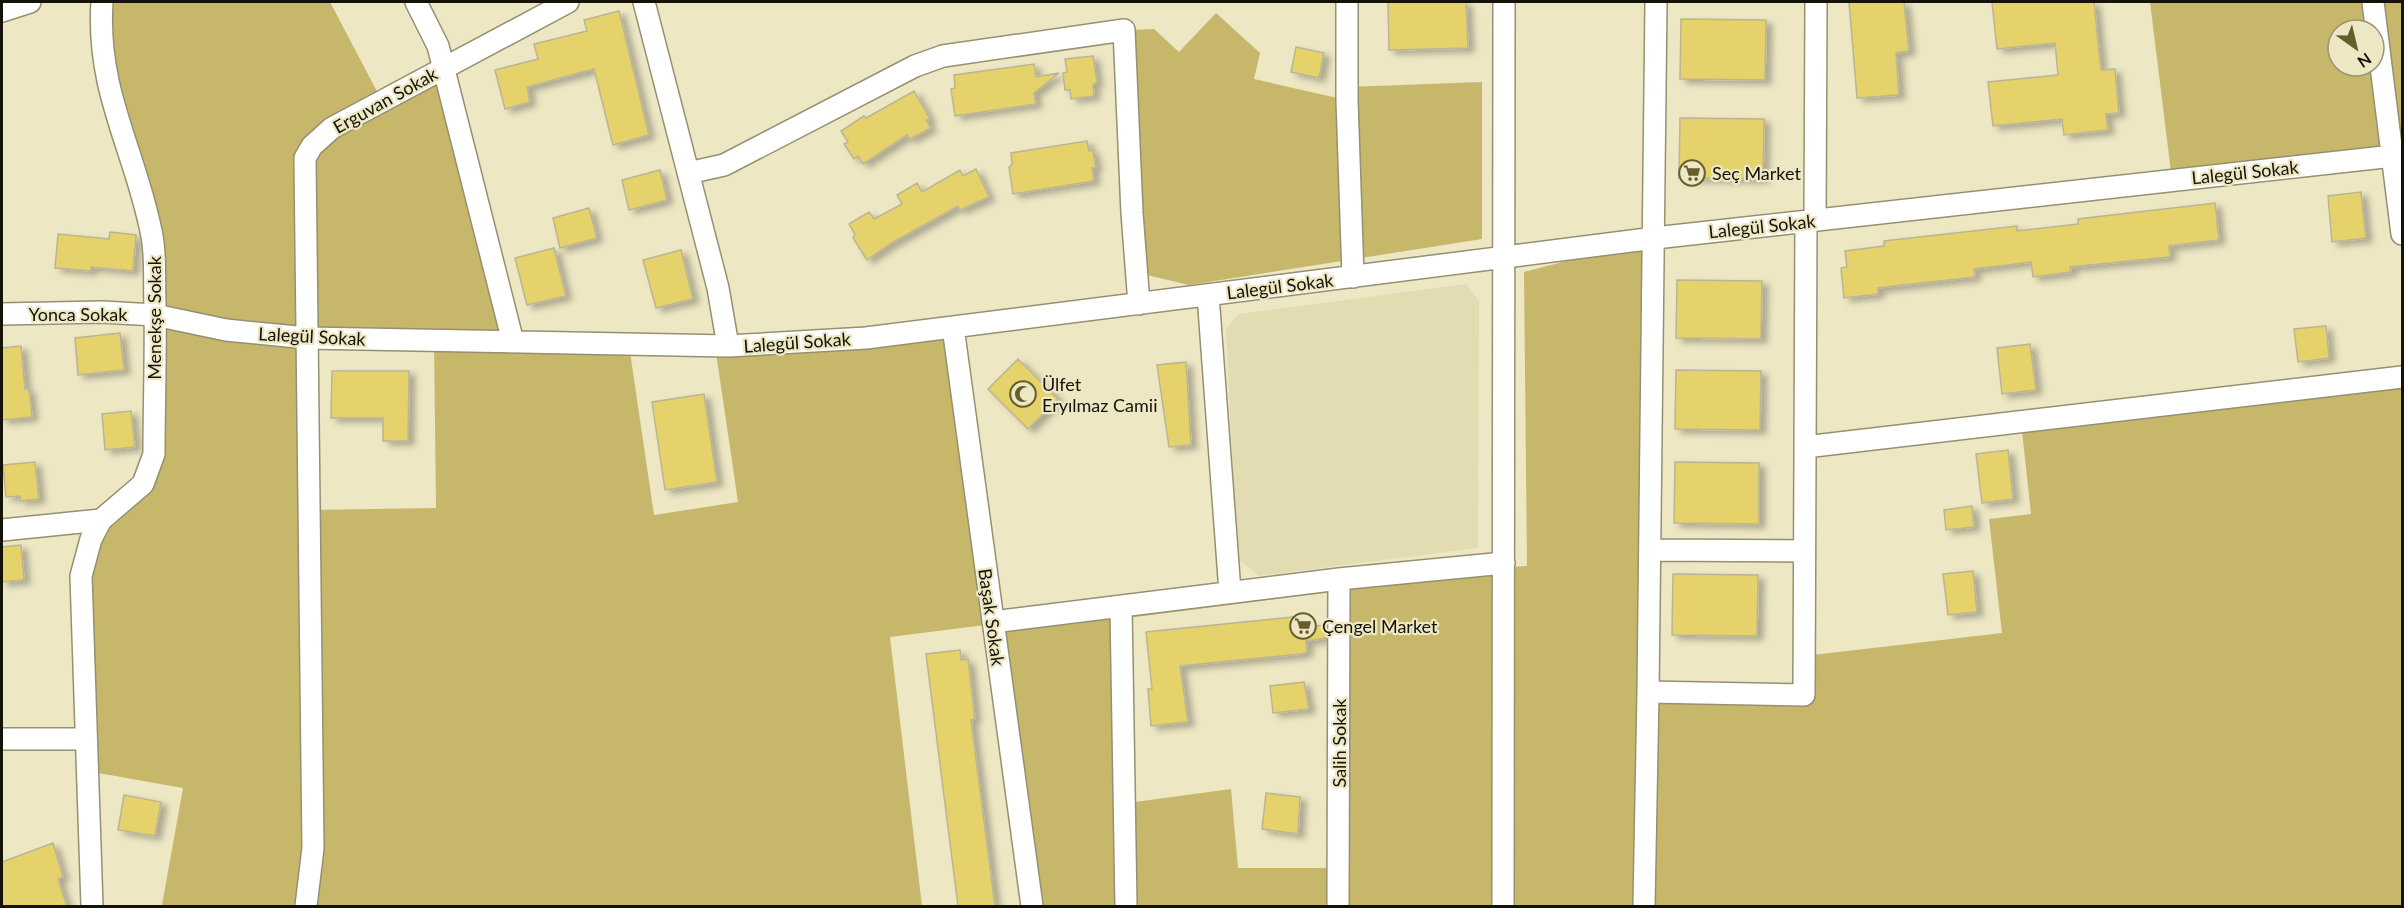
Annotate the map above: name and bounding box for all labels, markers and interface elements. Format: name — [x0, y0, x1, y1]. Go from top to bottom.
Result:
north arrow — [2326, 18, 2386, 78]
text: N — [2354, 50, 2375, 72]
street label: Erguvan Sokak — [329, 62, 442, 138]
street label: Lalegül Sokak — [2190, 155, 2300, 189]
supermarket icon: Seç Market — [1677, 158, 1707, 188]
place label: Seç Market — [1712, 162, 1801, 184]
street label: Lalegül Sokak — [1707, 209, 1817, 243]
street label: Menekşe Sokak — [143, 255, 165, 380]
street label: Lalegül Sokak — [1225, 268, 1335, 303]
street label: Yonca Sokak — [29, 303, 128, 325]
street label: Lalegül Sokak — [258, 322, 367, 350]
street label: Lalegül Sokak — [743, 327, 852, 357]
place label: Ülfet Eryılmaz Camii — [1042, 373, 1157, 416]
mosque icon: Ülfet Eryılmaz Camii — [1008, 379, 1038, 409]
street label: Başak Sokak — [974, 567, 1010, 668]
supermarket icon: Çengel Market — [1288, 611, 1318, 641]
place label: Çengel Market — [1322, 615, 1438, 637]
street label: Salih Sokak — [1328, 698, 1350, 787]

